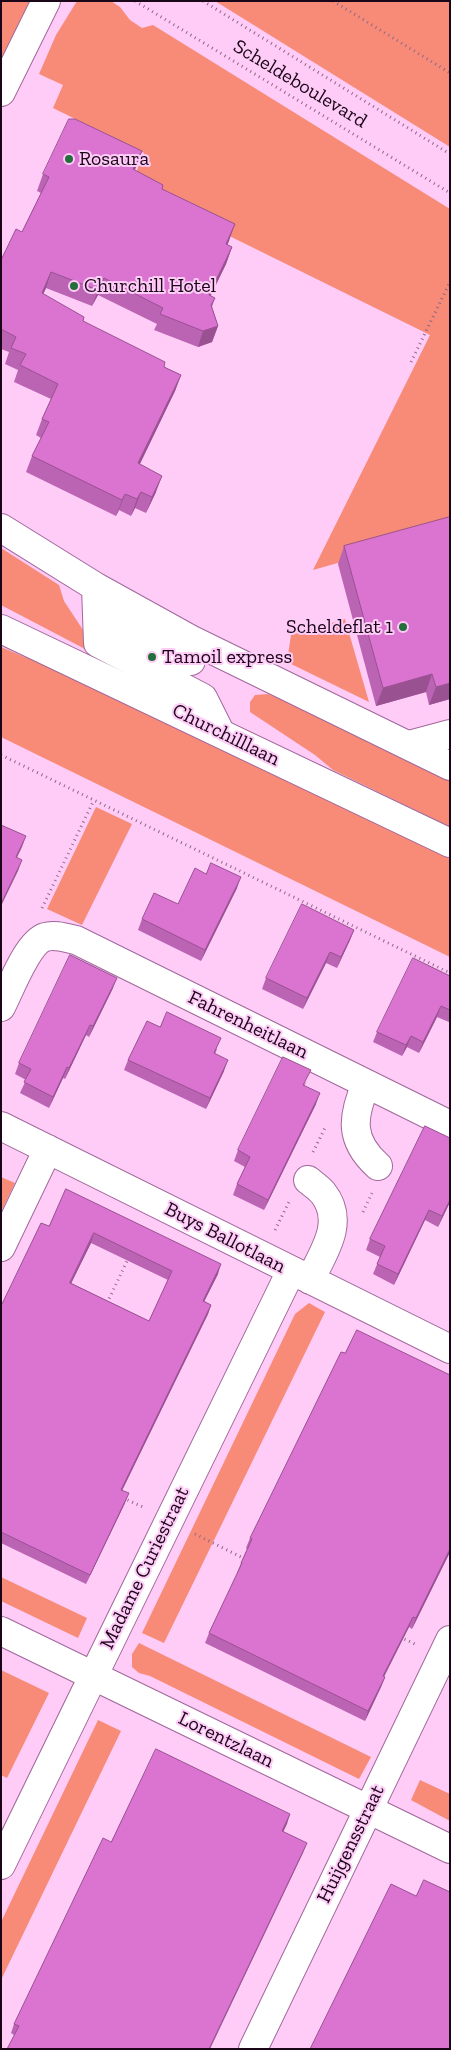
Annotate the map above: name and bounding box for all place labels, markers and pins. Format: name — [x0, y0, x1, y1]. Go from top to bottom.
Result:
place label: Rosaura — [79, 147, 149, 171]
marker: Rosaura — [63, 153, 75, 165]
place label: Churchill Hotel — [84, 274, 216, 298]
marker: Churchill Hotel — [68, 280, 80, 292]
place label: Scheldeflat 1 — [286, 615, 393, 639]
marker: Scheldeflat 1 — [397, 621, 409, 633]
place label: Tamoil express — [162, 645, 292, 669]
marker: Tamoil express — [146, 651, 158, 663]

